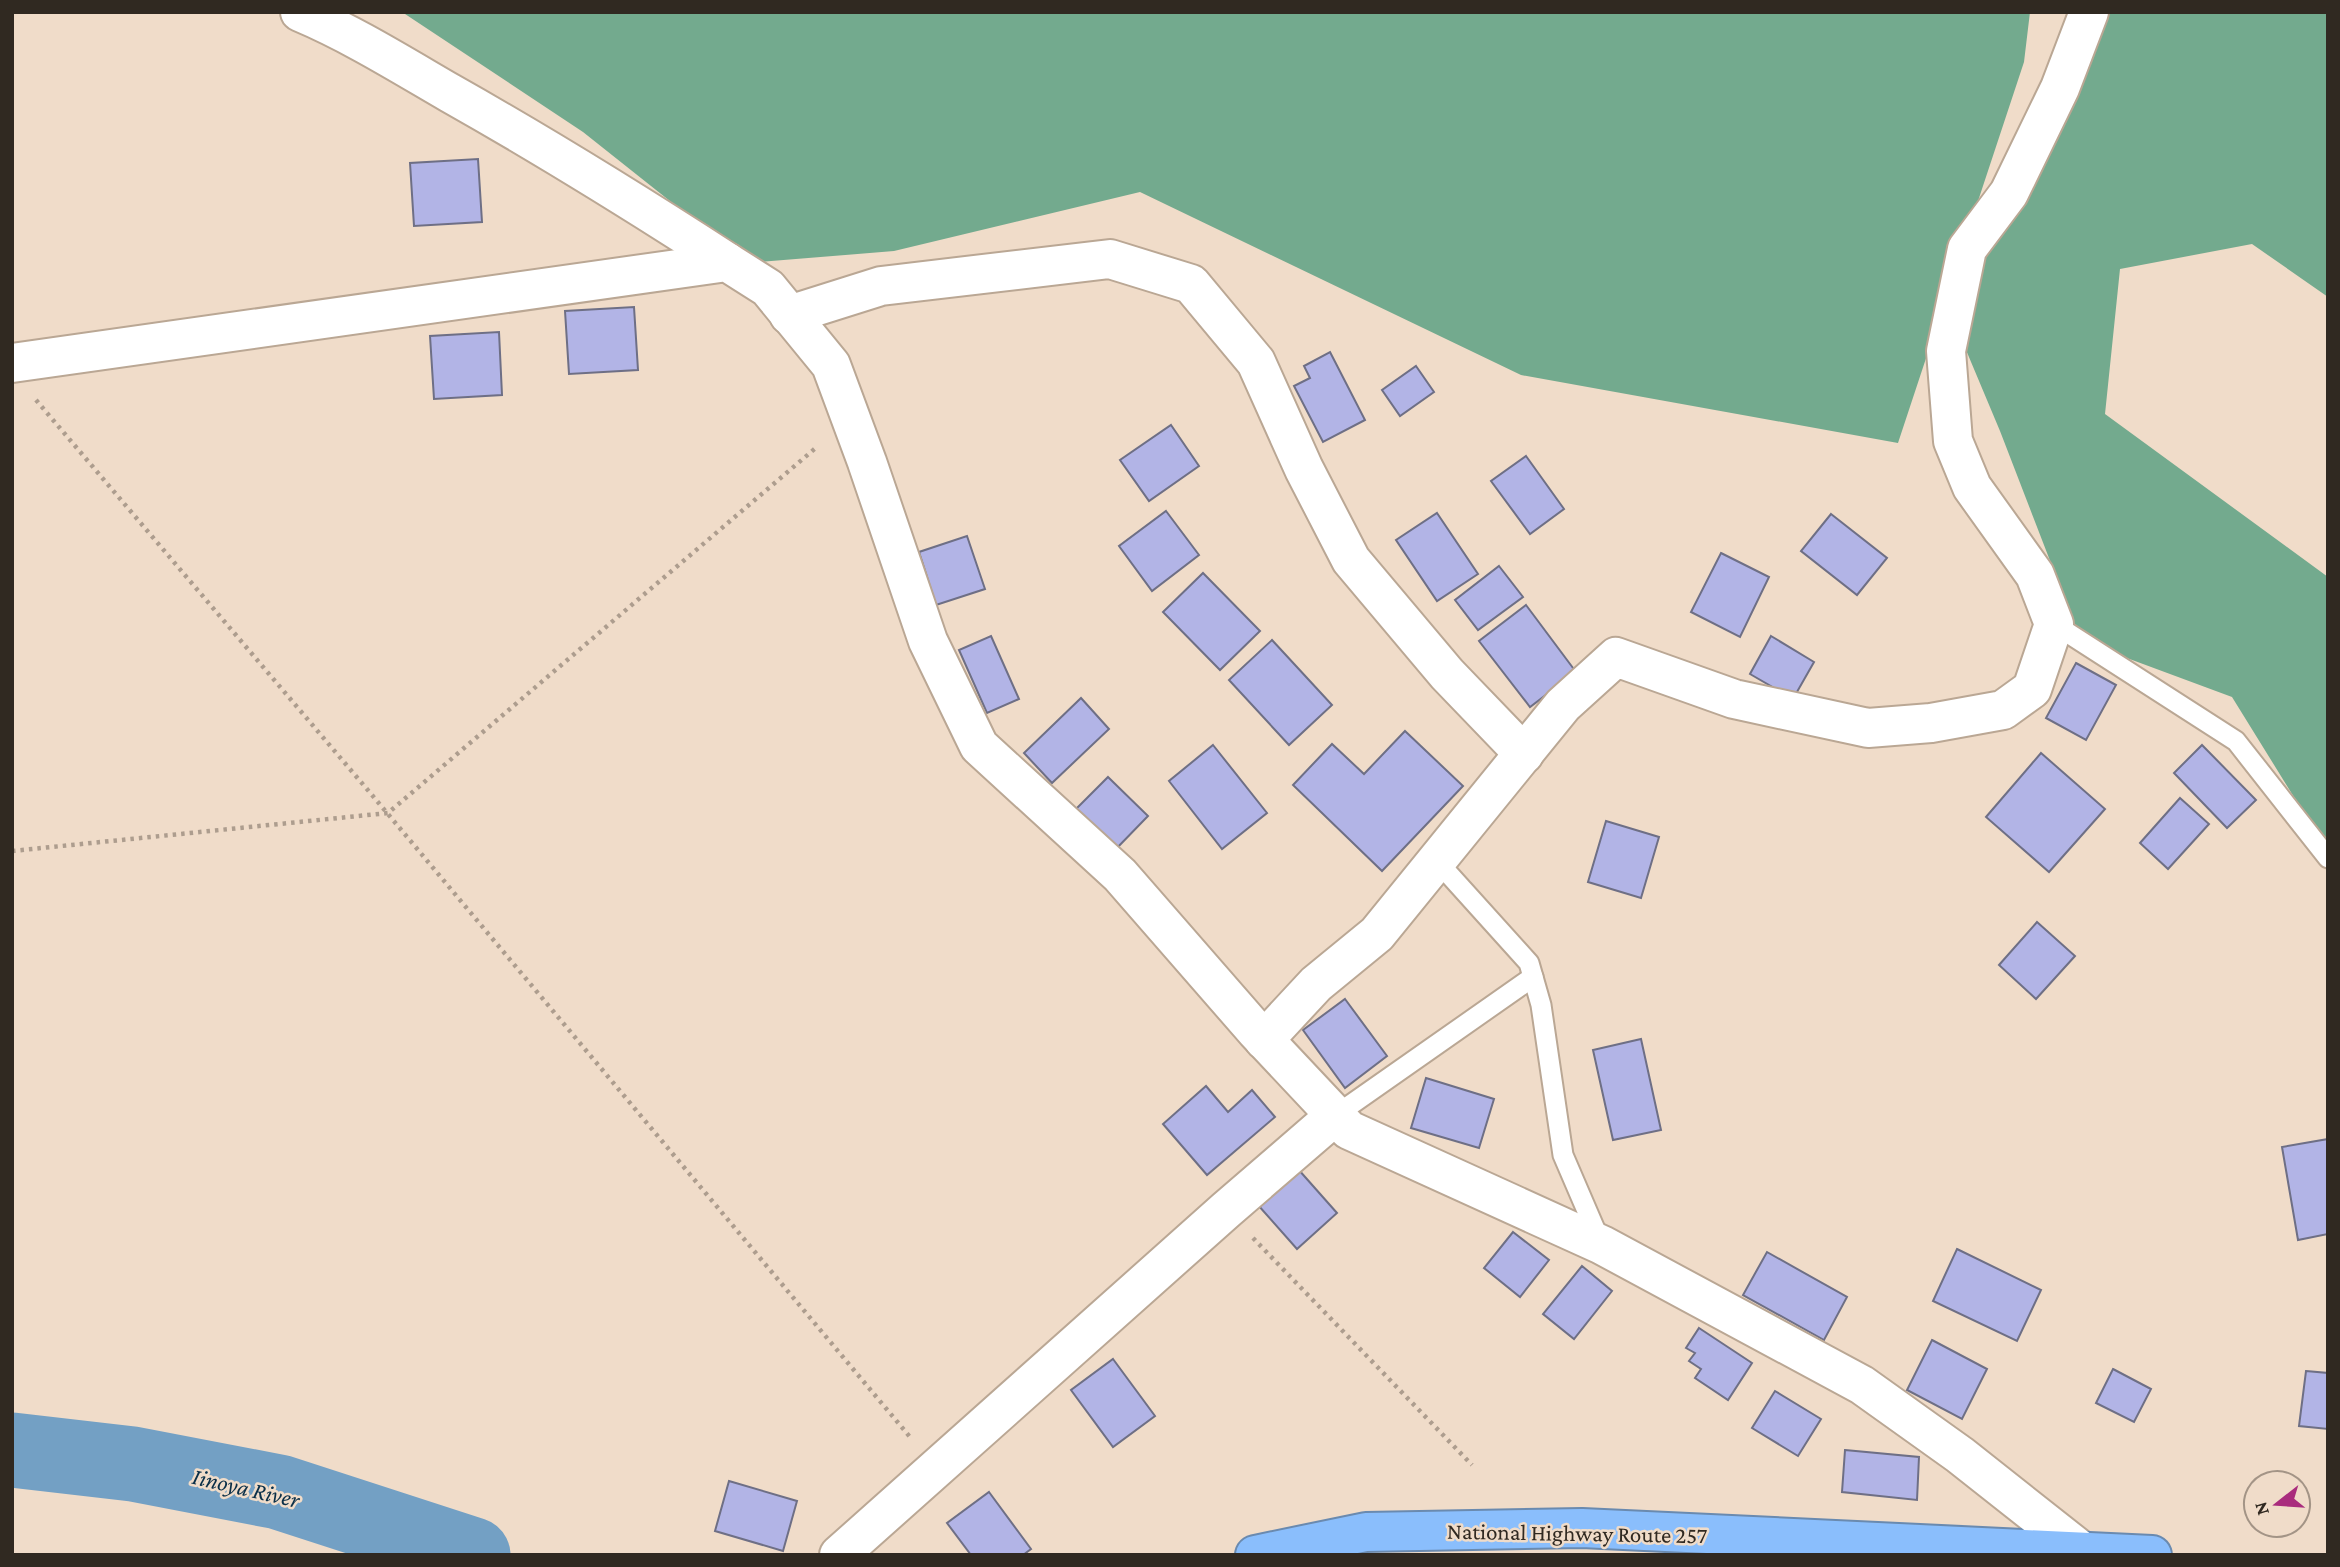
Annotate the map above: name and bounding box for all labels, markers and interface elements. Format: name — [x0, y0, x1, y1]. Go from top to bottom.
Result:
water label: Iinoya River — [190, 1462, 303, 1513]
north arrow — [2242, 1469, 2312, 1539]
text: N — [2249, 1500, 2273, 1518]
street label: National Highway Route 257 — [1447, 1518, 1708, 1548]

